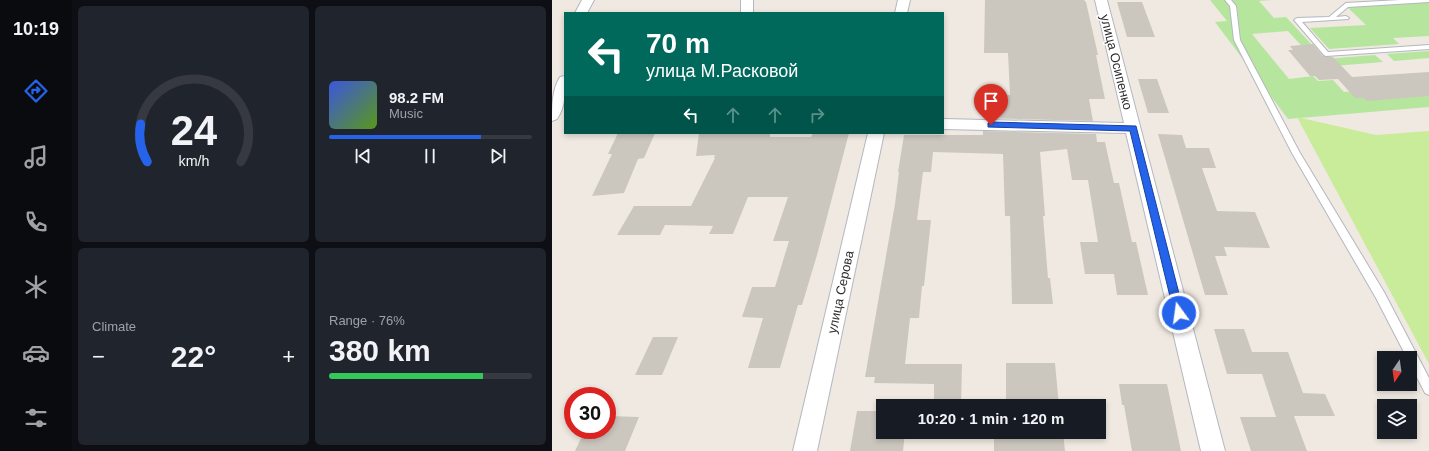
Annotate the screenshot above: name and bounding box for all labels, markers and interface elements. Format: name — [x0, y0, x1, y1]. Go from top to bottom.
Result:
street label: улица Осипенко — [1097, 13, 1136, 111]
text: 10:19 — [13, 19, 59, 39]
icon: left — [580, 28, 632, 80]
text: 70 m — [646, 28, 710, 59]
text: улица М.Расковой — [646, 61, 798, 81]
icon: directions — [22, 77, 50, 105]
pin — [974, 84, 1008, 125]
text: 98.2 FM — [389, 89, 444, 106]
icon: arrive — [980, 90, 1002, 112]
icon: left — [680, 104, 702, 126]
icon: ahead — [722, 104, 744, 126]
icon: ahead — [764, 104, 786, 126]
icon: right — [806, 104, 828, 126]
text: Music — [389, 106, 423, 121]
text: 24 — [170, 107, 217, 154]
icon: music — [22, 143, 50, 171]
icon: previous — [352, 145, 374, 167]
icon: pause — [419, 145, 441, 167]
icon: next — [487, 145, 509, 167]
text: km/h — [178, 152, 209, 168]
icon: phone — [22, 208, 50, 236]
street label: улица Серова — [824, 249, 857, 335]
icon: climate — [22, 273, 50, 301]
position arrow — [1158, 292, 1200, 334]
text: Range · 76% — [329, 313, 405, 328]
text: Climate — [92, 319, 136, 334]
text: 380 km — [329, 334, 431, 367]
icon: car — [22, 339, 50, 367]
text: 22° — [171, 340, 216, 373]
text: − — [92, 344, 105, 369]
text: + — [282, 344, 295, 369]
north arrow — [1377, 351, 1417, 391]
map controls — [1377, 351, 1417, 439]
speed limit sign: 30 — [564, 387, 616, 439]
button: layers — [1377, 399, 1417, 439]
icon: filters — [22, 404, 50, 432]
text: 10:20 · 1 min · 120 m — [918, 410, 1064, 427]

